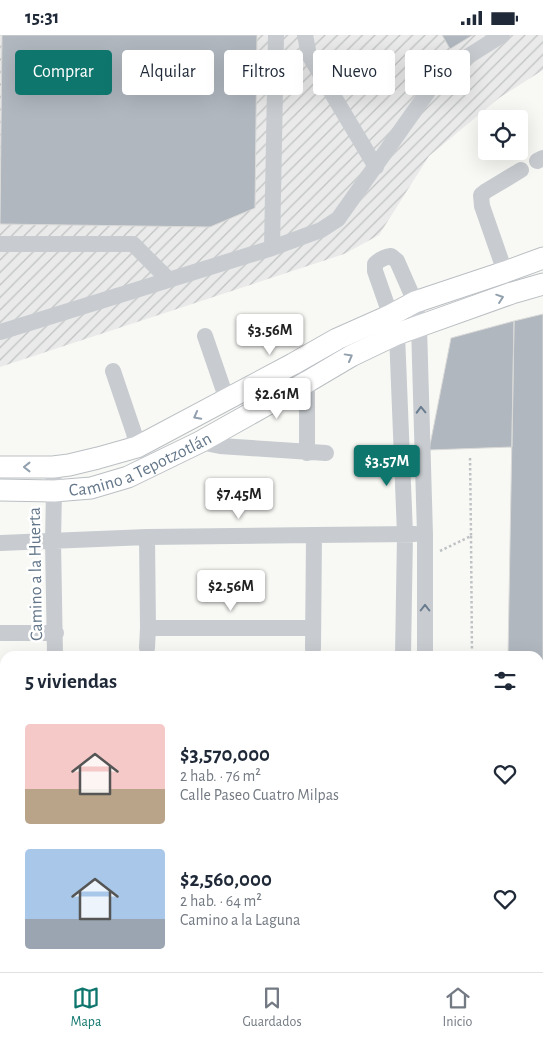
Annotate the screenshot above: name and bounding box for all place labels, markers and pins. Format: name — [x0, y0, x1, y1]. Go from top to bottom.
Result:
pin: $3.56M — [229, 313, 311, 356]
pin: $2.61M — [236, 377, 318, 420]
pin: $3.57M — [346, 445, 428, 487]
pin: $7.45M — [198, 477, 280, 520]
pin: $2.56M — [190, 569, 272, 612]

